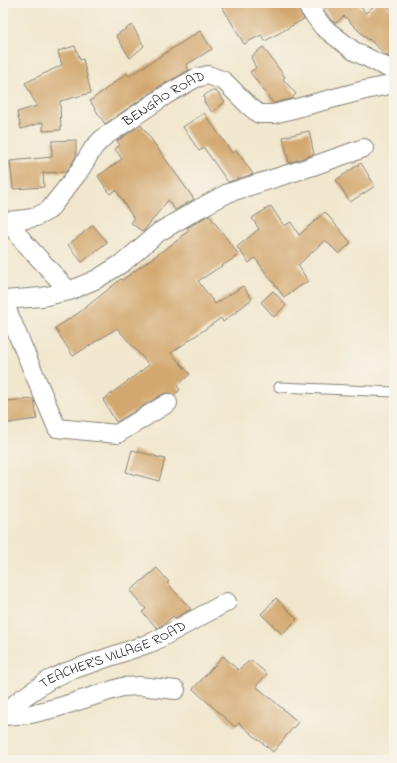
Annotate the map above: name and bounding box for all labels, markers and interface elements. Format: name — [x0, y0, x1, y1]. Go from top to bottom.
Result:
street label: BENGAO ROAD — [117, 66, 207, 133]
street label: TEACHER'S VILLAGE ROAD — [35, 615, 190, 694]

